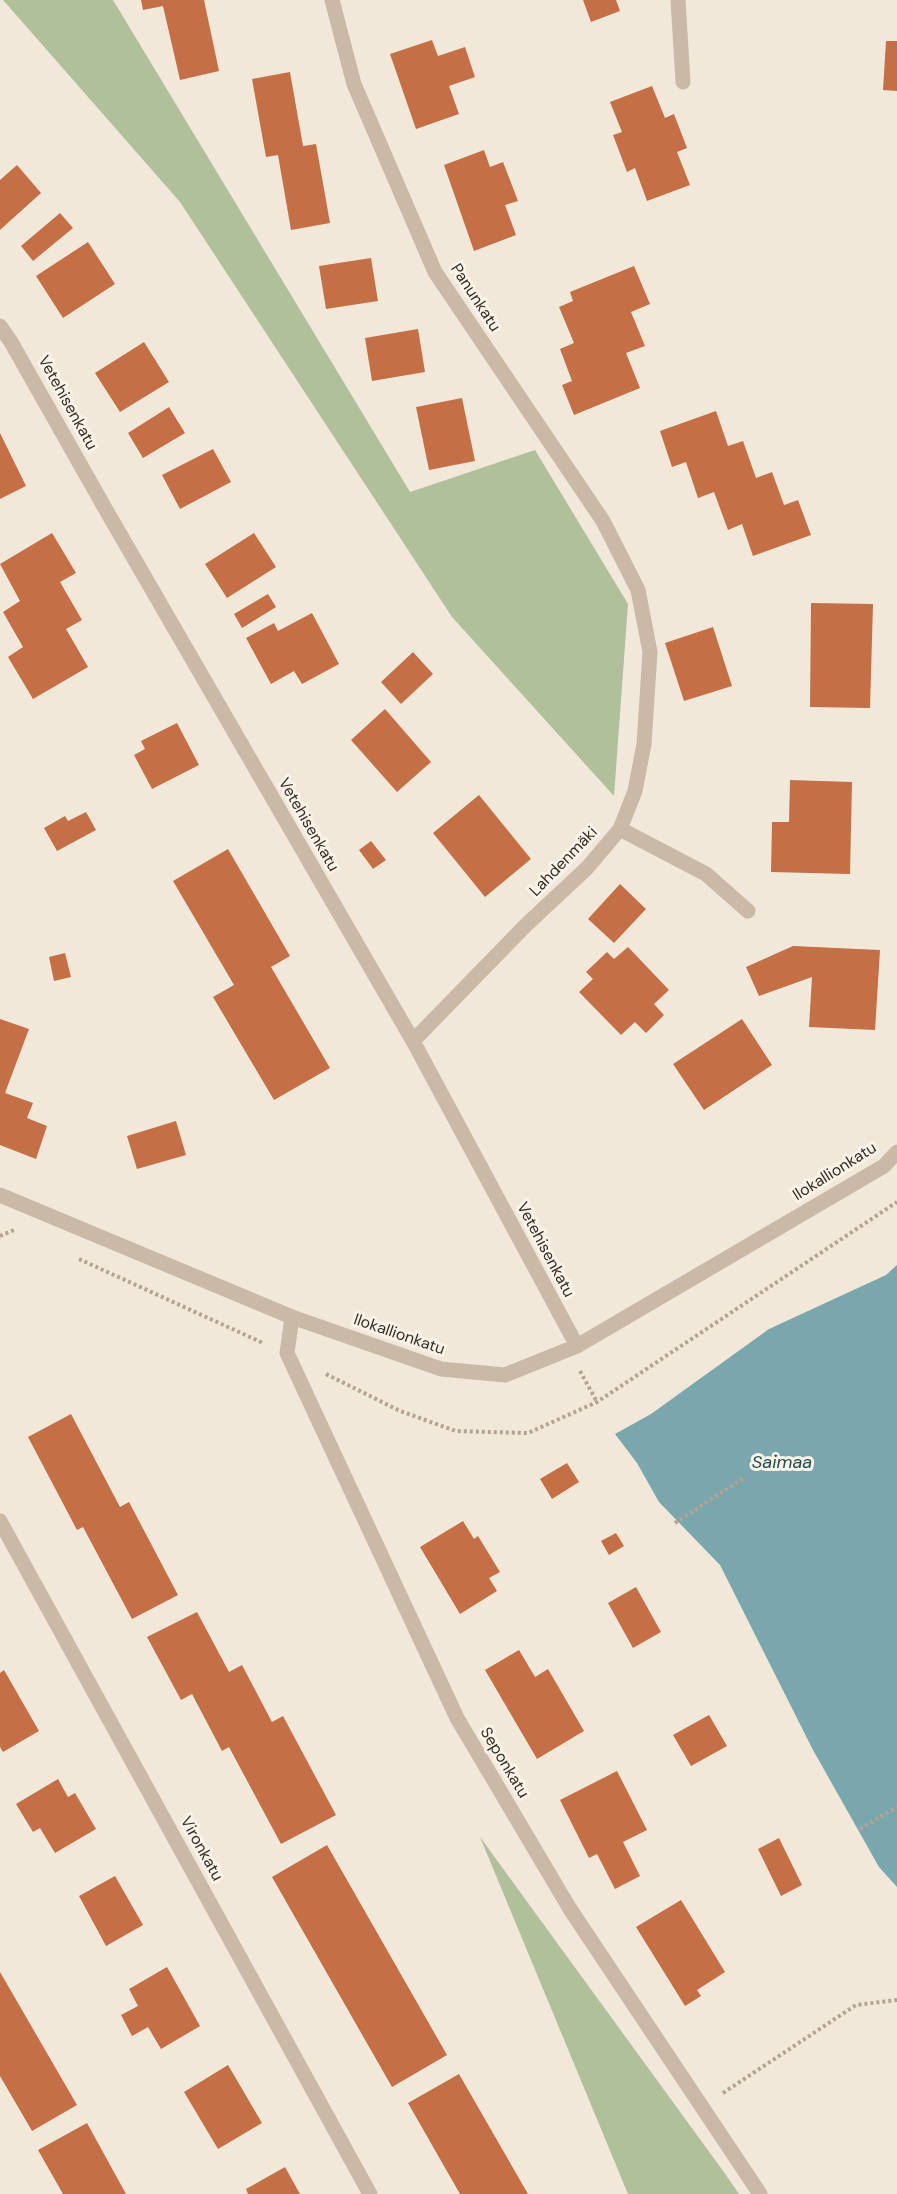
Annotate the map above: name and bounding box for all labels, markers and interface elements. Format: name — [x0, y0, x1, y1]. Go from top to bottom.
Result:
street label: Panunkatu — [446, 260, 504, 336]
street label: Vetehisenkatu — [33, 352, 101, 454]
street label: Vetehisenkatu — [273, 775, 343, 875]
street label: Lahdenmäki — [526, 823, 602, 901]
street label: Ilokallionkatu — [790, 1139, 880, 1205]
street label: Vetehisenkatu — [512, 1199, 578, 1301]
street label: Ilokallionkatu — [351, 1310, 447, 1360]
water label: Saimaa — [752, 1452, 812, 1474]
street label: Seponkatu — [475, 1724, 533, 1802]
street label: Vironkatu — [175, 1813, 227, 1885]

